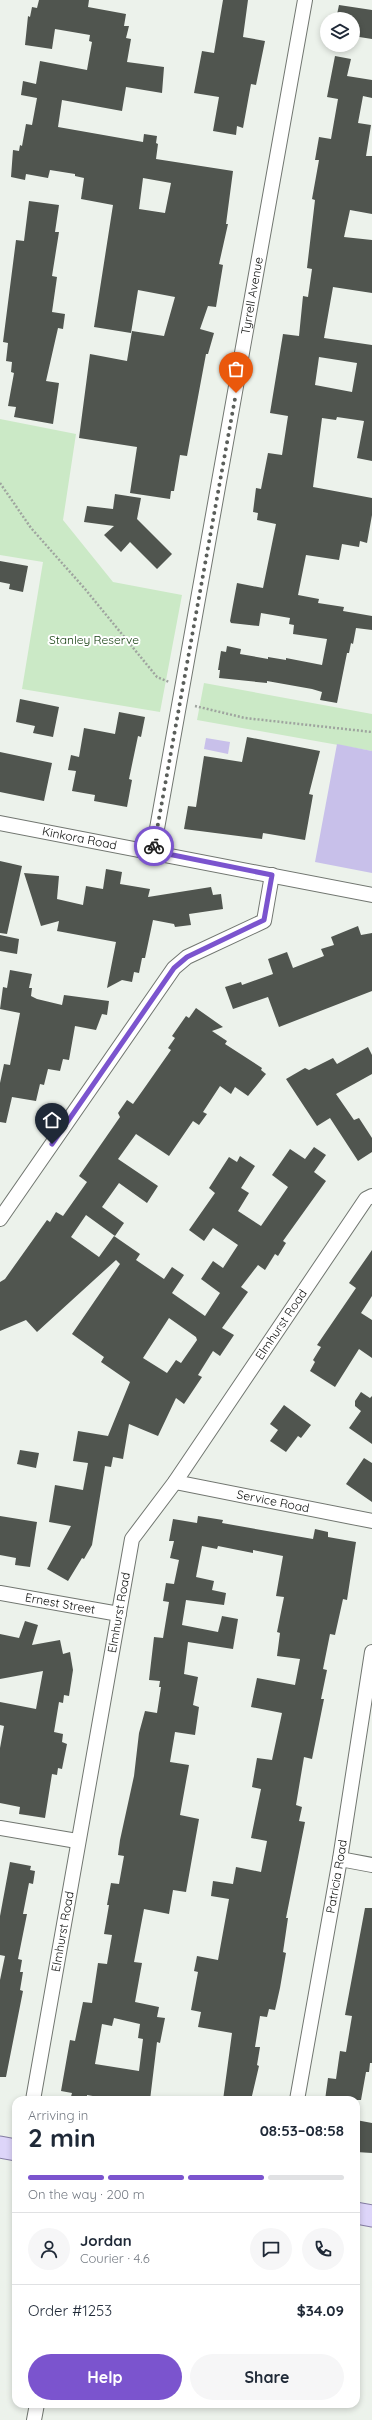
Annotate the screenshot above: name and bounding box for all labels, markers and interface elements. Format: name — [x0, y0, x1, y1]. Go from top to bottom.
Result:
map controls — [320, 12, 360, 52]
button: layers — [320, 12, 360, 52]
street label: Tyrrell Avenue — [237, 255, 266, 336]
pin — [219, 352, 253, 393]
icon: bag — [225, 358, 247, 380]
park label: Stanley Reserve — [49, 632, 139, 647]
street label: Kinkora Road — [41, 823, 118, 852]
courier — [134, 826, 174, 866]
icon: bike — [143, 835, 165, 857]
pin — [35, 1103, 69, 1144]
icon: home — [41, 1109, 63, 1131]
street label: Elmhurst Road — [252, 1286, 310, 1362]
street label: Service Road — [236, 1486, 311, 1515]
street label: Elmhurst Road — [104, 1571, 133, 1654]
street label: Ernest Street — [24, 1590, 96, 1617]
street label: Patricia Road — [322, 1838, 350, 1915]
street label: Elmhurst Road — [48, 1890, 77, 1973]
text: Arriving in — [28, 2107, 88, 2123]
text: 2 min — [28, 2121, 96, 2154]
text: 08:53–08:58 — [260, 2121, 344, 2140]
text: On the way · 200 m — [28, 2186, 145, 2202]
button: person — [28, 2228, 70, 2270]
button: chat — [250, 2228, 292, 2270]
button: phone — [302, 2228, 344, 2270]
text: Jordan — [80, 2231, 132, 2250]
text: Courier · 4.6 — [80, 2250, 150, 2266]
text: Order #1253 — [28, 2301, 112, 2320]
text: $34.09 — [297, 2301, 344, 2320]
button: Help — [28, 2354, 182, 2400]
button: Share — [190, 2354, 344, 2400]

